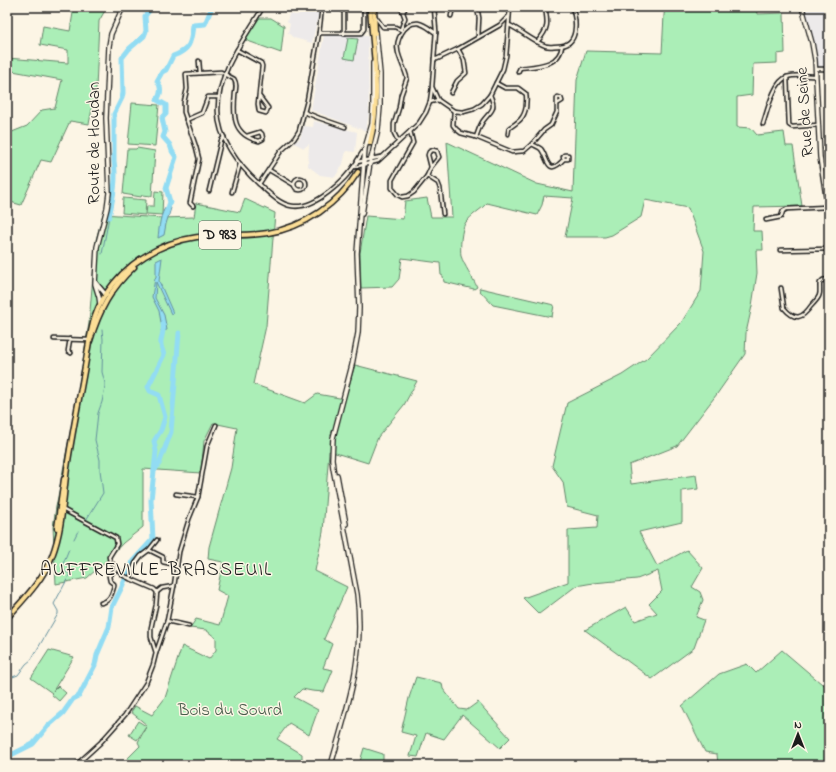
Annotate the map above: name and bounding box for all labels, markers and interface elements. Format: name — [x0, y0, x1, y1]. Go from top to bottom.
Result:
street label: Rue de Seine — [789, 66, 821, 158]
street label: Route de Houdan — [82, 82, 107, 204]
road number: D 983 — [199, 221, 241, 249]
district label: AUFFREVILLE-BRASSEUIL — [40, 557, 272, 584]
park label: Bois du Sourd — [177, 698, 282, 723]
north arrow — [778, 714, 818, 754]
text: N — [794, 717, 802, 733]

